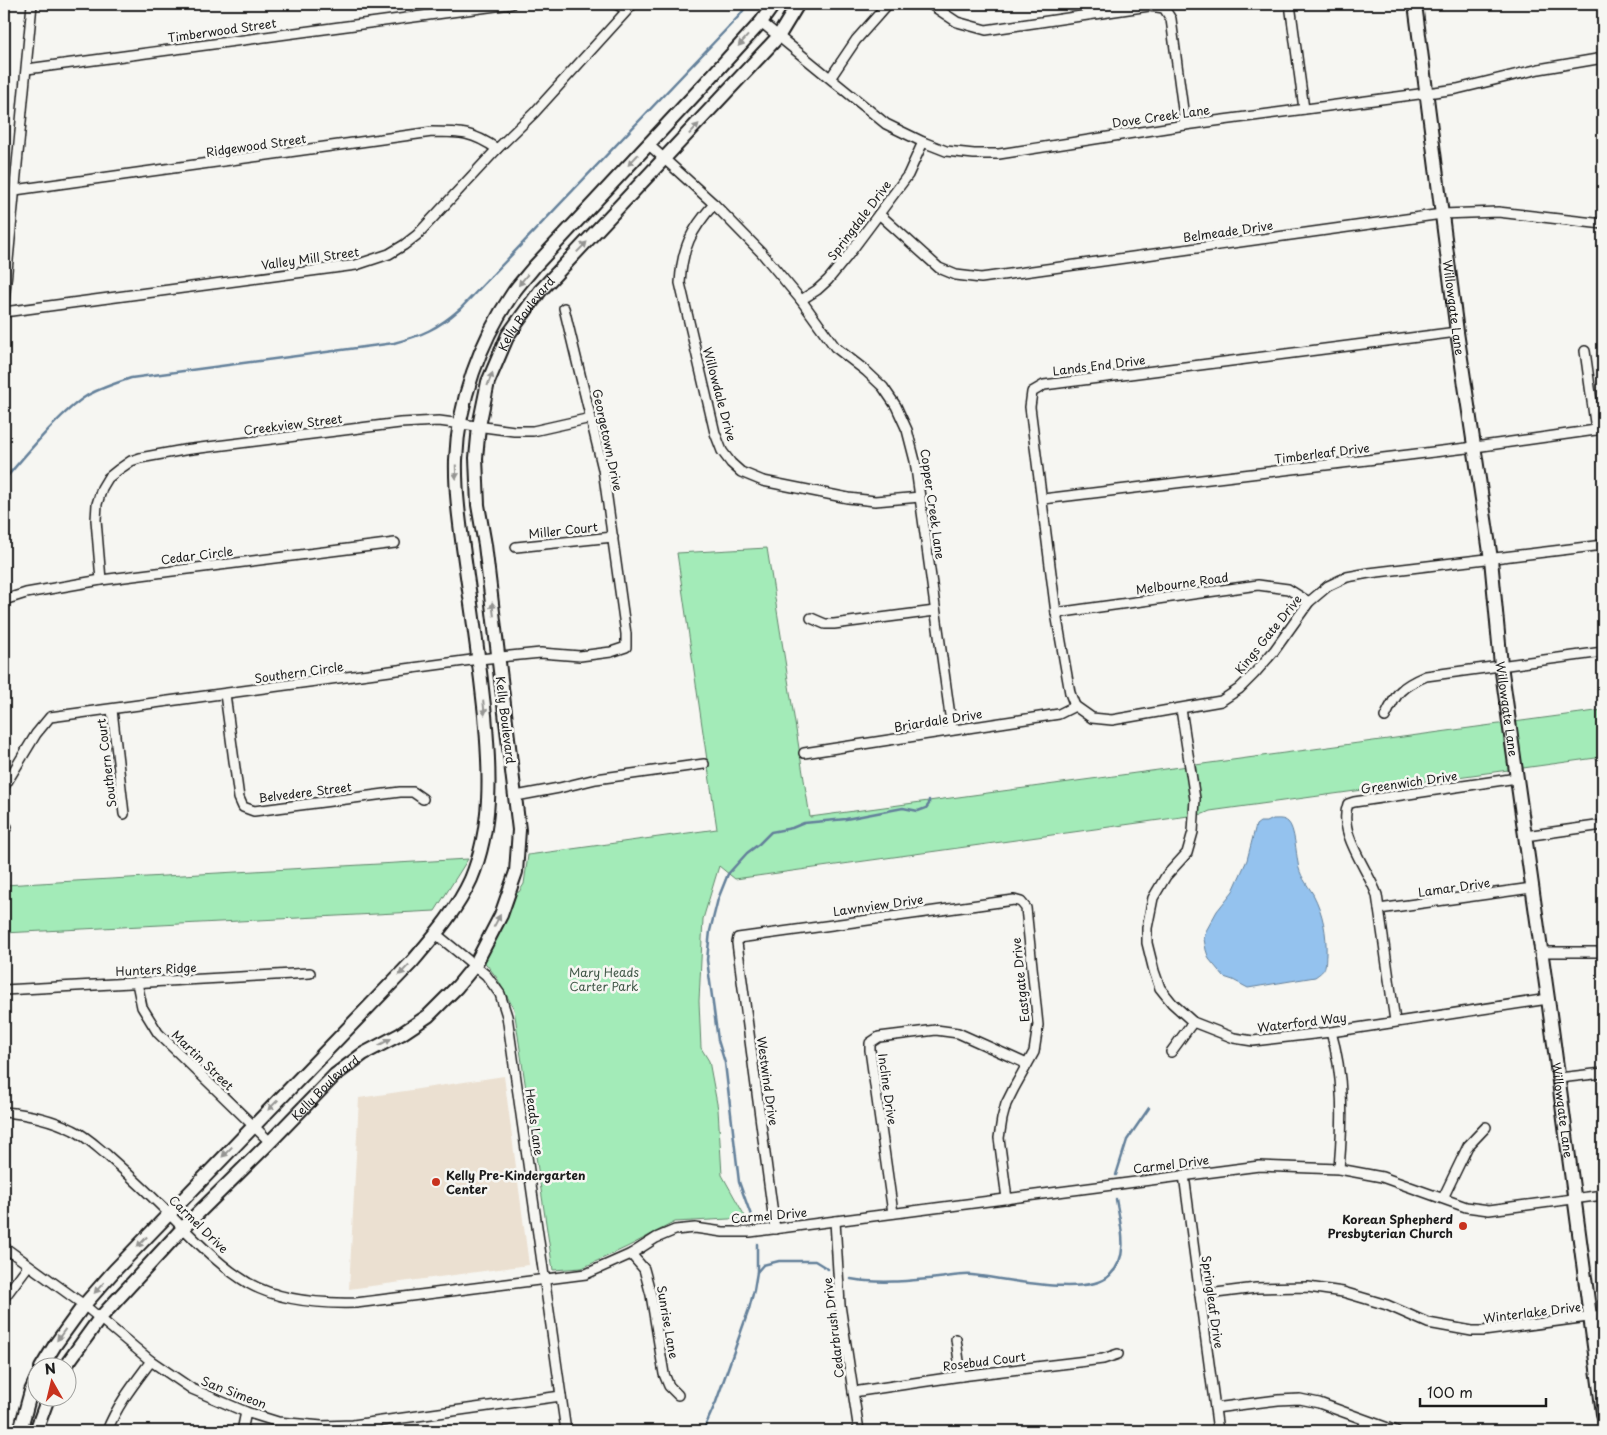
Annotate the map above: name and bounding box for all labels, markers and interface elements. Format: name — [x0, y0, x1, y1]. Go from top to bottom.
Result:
street label: Timberwood Street — [167, 13, 278, 47]
one-way arrow — [738, 35, 749, 48]
street label: Dove Creek Lane — [1111, 100, 1211, 132]
one-way arrow — [688, 123, 700, 135]
street label: Ridgewood Street — [205, 129, 307, 161]
one-way arrow — [627, 154, 639, 166]
street label: Springdale Drive — [823, 176, 895, 264]
street label: Belmeade Drive — [1182, 216, 1274, 246]
one-way arrow — [576, 241, 588, 253]
street label: Valley Mill Street — [260, 242, 360, 274]
street label: Willowgate Lane — [1439, 259, 1469, 357]
street label: Kelly Boulevard — [493, 272, 559, 354]
one-way arrow — [518, 273, 529, 286]
street label: Willowdale Drive — [699, 345, 741, 443]
street label: Lands End Drive — [1052, 350, 1146, 380]
one-way arrow — [486, 371, 494, 386]
street label: Georgetown Drive — [588, 387, 628, 493]
street label: Creekview Street — [243, 409, 343, 439]
street label: Timberleaf Drive — [1273, 438, 1371, 468]
street label: Copper Creek Lane — [916, 447, 950, 561]
one-way arrow — [453, 464, 461, 480]
street label: Miller Court — [528, 517, 599, 543]
street label: Cedar Circle — [160, 542, 234, 568]
street label: Melbourne Road — [1135, 568, 1229, 598]
street label: Kings Gate Drive — [1230, 591, 1306, 677]
one-way arrow — [489, 600, 497, 616]
street label: Southern Circle — [253, 657, 345, 687]
street label: Willowgate Lane — [1492, 660, 1523, 758]
street label: Kelly Boulevard — [492, 675, 520, 766]
one-way arrow — [480, 700, 488, 716]
street label: Briardale Drive — [893, 704, 983, 736]
street label: Southern Court — [92, 718, 120, 808]
street label: Greenwich Drive — [1360, 766, 1458, 798]
street label: Belvedere Street — [257, 777, 353, 807]
street label: Lamar Drive — [1417, 873, 1492, 901]
street label: Lawnview Drive — [832, 890, 924, 920]
one-way arrow — [493, 914, 501, 929]
street label: Eastgate Drive — [1007, 937, 1033, 1023]
street label: Hunters Ridge — [115, 958, 197, 980]
park label: Mary Heads Carter Park — [569, 963, 640, 995]
one-way arrow — [398, 964, 410, 976]
street label: Waterford Way — [1256, 1008, 1348, 1036]
street label: Martin Street — [168, 1026, 238, 1094]
street label: Westwind Drive — [753, 1035, 783, 1127]
one-way arrow — [378, 1038, 393, 1046]
street label: Kelly Boulevard — [287, 1050, 364, 1124]
street label: Incline Drive — [874, 1052, 902, 1126]
street label: Willowgate Lane — [1547, 1061, 1578, 1159]
street label: Heads Lane — [521, 1087, 549, 1157]
one-way arrow — [267, 1099, 279, 1111]
one-way arrow — [221, 1146, 233, 1158]
street label: Carmel Drive — [1132, 1150, 1210, 1178]
place label: Kelly Pre-Kindergarten Center — [446, 1166, 585, 1198]
marker: Kelly Pre-Kindergarten Center — [430, 1176, 442, 1188]
street label: Carmel Drive — [165, 1191, 233, 1257]
street label: Carmel Drive — [730, 1203, 808, 1227]
place label: Korean Sphepherd Presbyterian Church — [1328, 1210, 1454, 1242]
marker: Korean Sphepherd Presbyterian Church — [1457, 1220, 1469, 1232]
one-way arrow — [136, 1236, 148, 1248]
street label: Springleaf Drive — [1198, 1254, 1228, 1350]
street label: Cedarbrush Drive — [818, 1277, 848, 1379]
one-way arrow — [93, 1281, 105, 1293]
street label: Sunrise Lane — [653, 1284, 683, 1361]
street label: Winterlake Drive — [1482, 1297, 1582, 1327]
one-way arrow — [56, 1328, 67, 1341]
street label: Rosebud Court — [942, 1347, 1027, 1375]
text: N — [43, 1357, 57, 1380]
north arrow — [28, 1358, 78, 1408]
street label: San Simeon — [199, 1371, 269, 1413]
scale bar — [1420, 1375, 1546, 1407]
text: 100 m — [1427, 1380, 1473, 1403]

